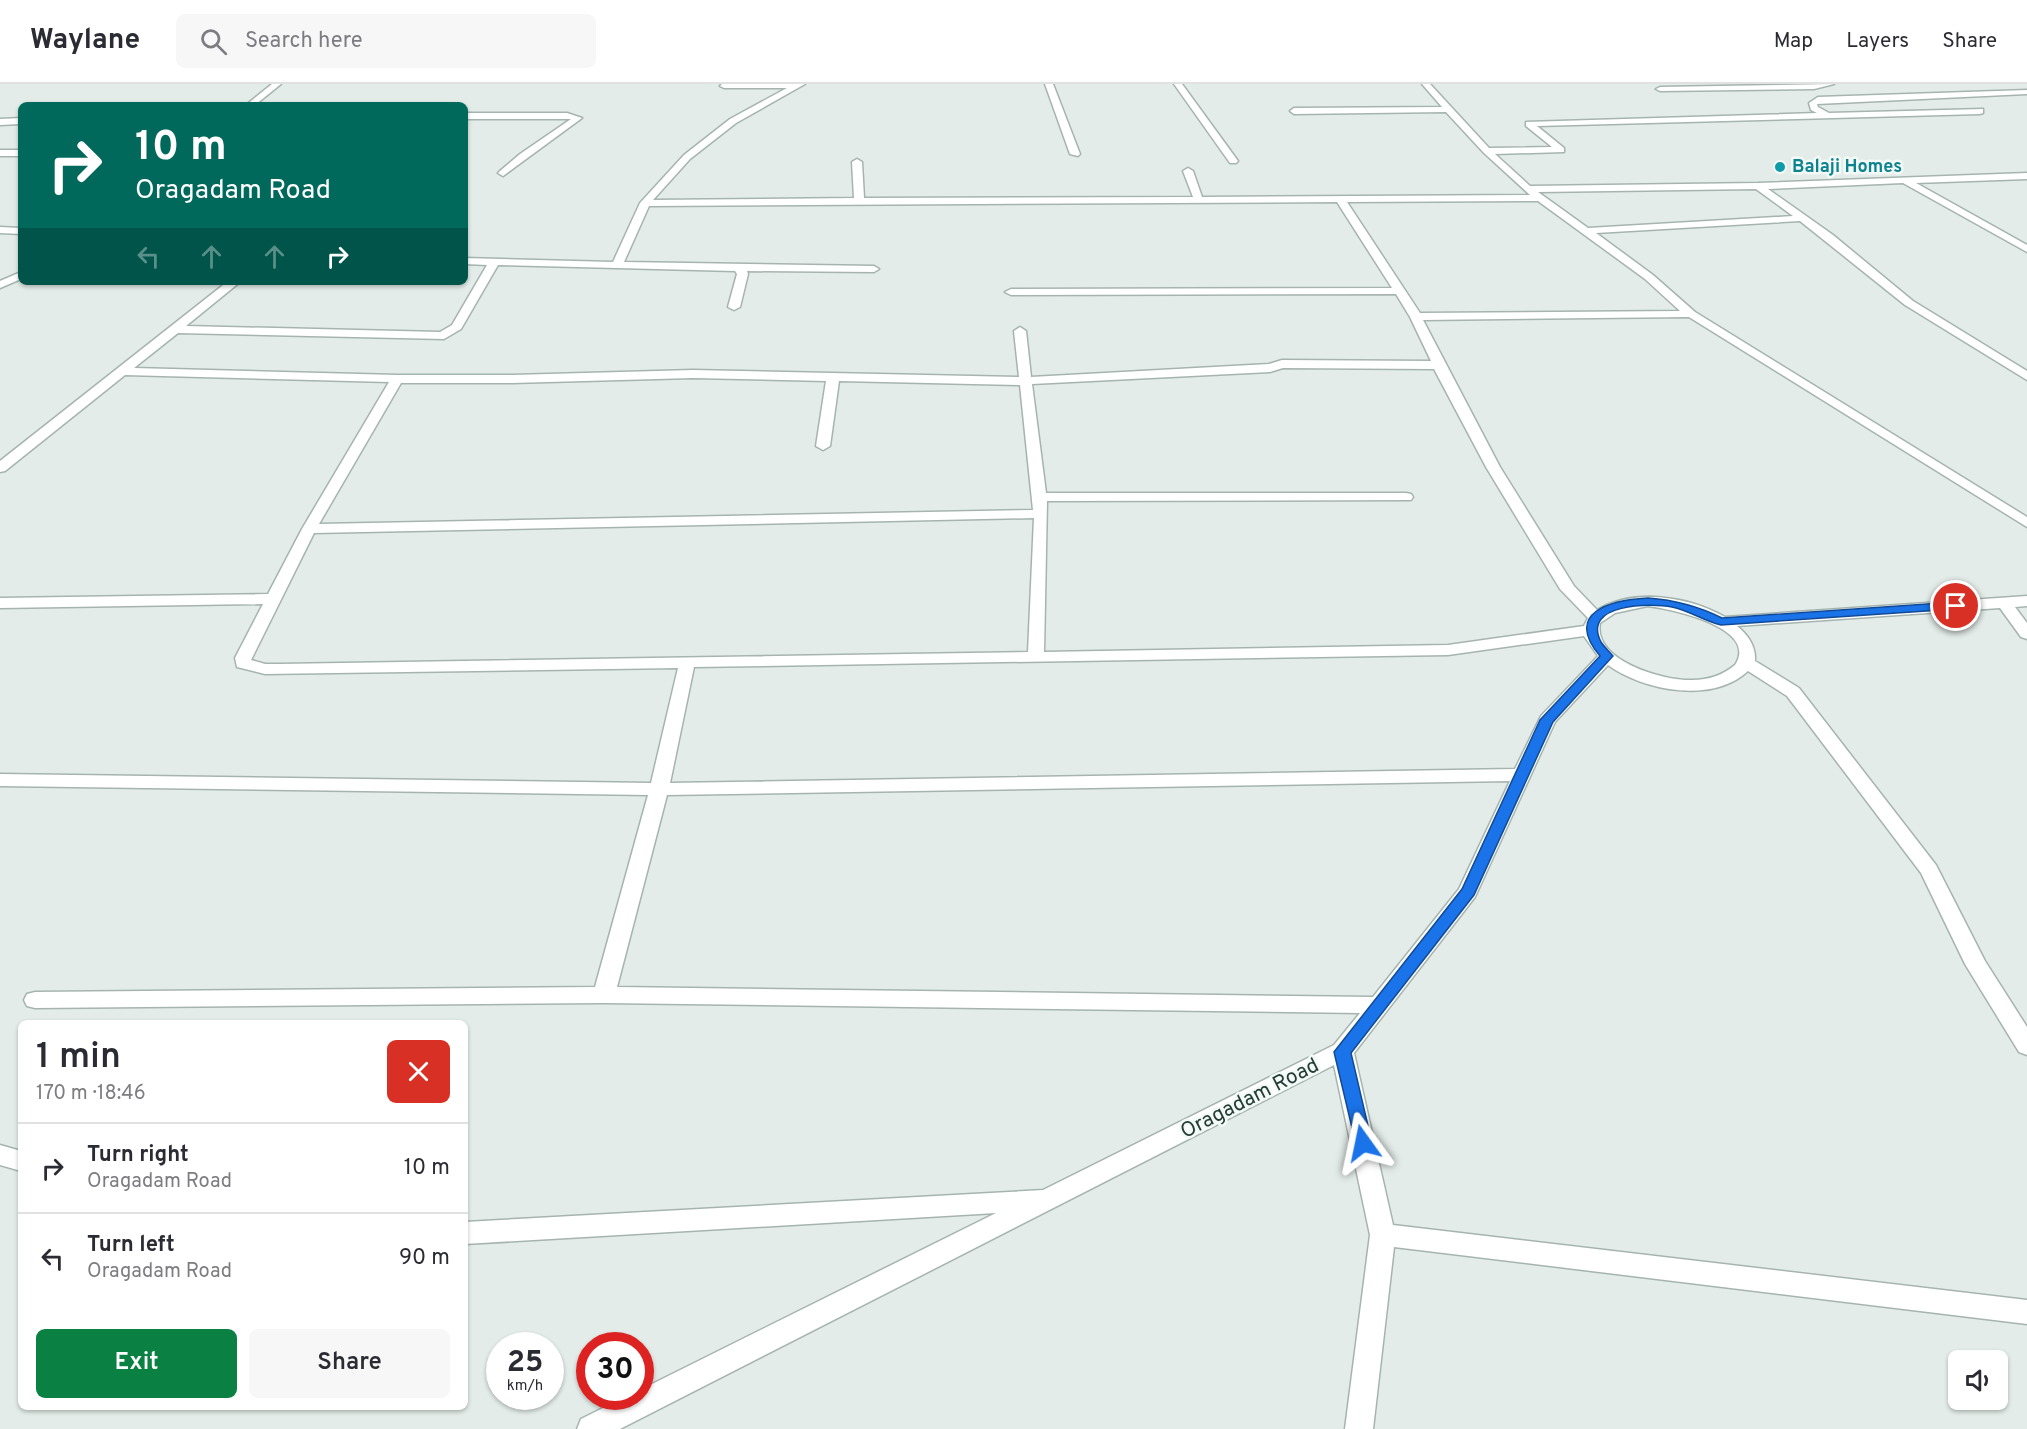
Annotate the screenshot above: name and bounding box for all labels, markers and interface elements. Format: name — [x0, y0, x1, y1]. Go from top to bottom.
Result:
search box — [176, 14, 596, 68]
text: Waylane — [30, 23, 140, 59]
icon: search — [197, 25, 230, 58]
text: Search here — [245, 28, 363, 55]
text: Map — [1774, 28, 1813, 55]
text: Layers — [1846, 28, 1909, 55]
text: Share — [1942, 28, 1997, 55]
text: 10 m — [135, 122, 227, 175]
icon: right — [36, 126, 114, 204]
place label: Balaji Homes — [1792, 156, 1902, 179]
marker: Balaji Homes — [1773, 160, 1787, 174]
text: Oragadam Road — [135, 174, 331, 208]
icon: left — [132, 240, 165, 273]
icon: ahead — [195, 240, 228, 273]
icon: ahead — [258, 240, 291, 273]
icon: right — [321, 240, 354, 273]
pin — [1930, 580, 1981, 631]
icon: arrive — [1939, 589, 1972, 622]
text: 1 min — [36, 1035, 121, 1081]
button: close — [387, 1040, 450, 1103]
street label: Oragadam Road — [1176, 1052, 1324, 1146]
text: 170 m · 18:46 — [36, 1081, 146, 1107]
position arrow — [1331, 1111, 1395, 1175]
text: Turn right — [87, 1142, 189, 1169]
icon: right — [36, 1152, 69, 1185]
text: 10 m — [404, 1155, 450, 1182]
text: Oragadam Road — [87, 1169, 232, 1195]
text: Turn left — [87, 1232, 175, 1259]
icon: left — [36, 1242, 69, 1275]
text: 90 m — [399, 1245, 450, 1272]
text: Oragadam Road — [87, 1259, 232, 1285]
button: Exit — [36, 1329, 237, 1398]
button: Share — [249, 1329, 450, 1398]
speed limit sign: 30 — [576, 1332, 654, 1410]
text: 25 — [507, 1345, 543, 1382]
map controls — [1948, 1350, 2008, 1410]
button: sound — [1948, 1350, 2008, 1410]
text: km/h — [507, 1377, 543, 1396]

